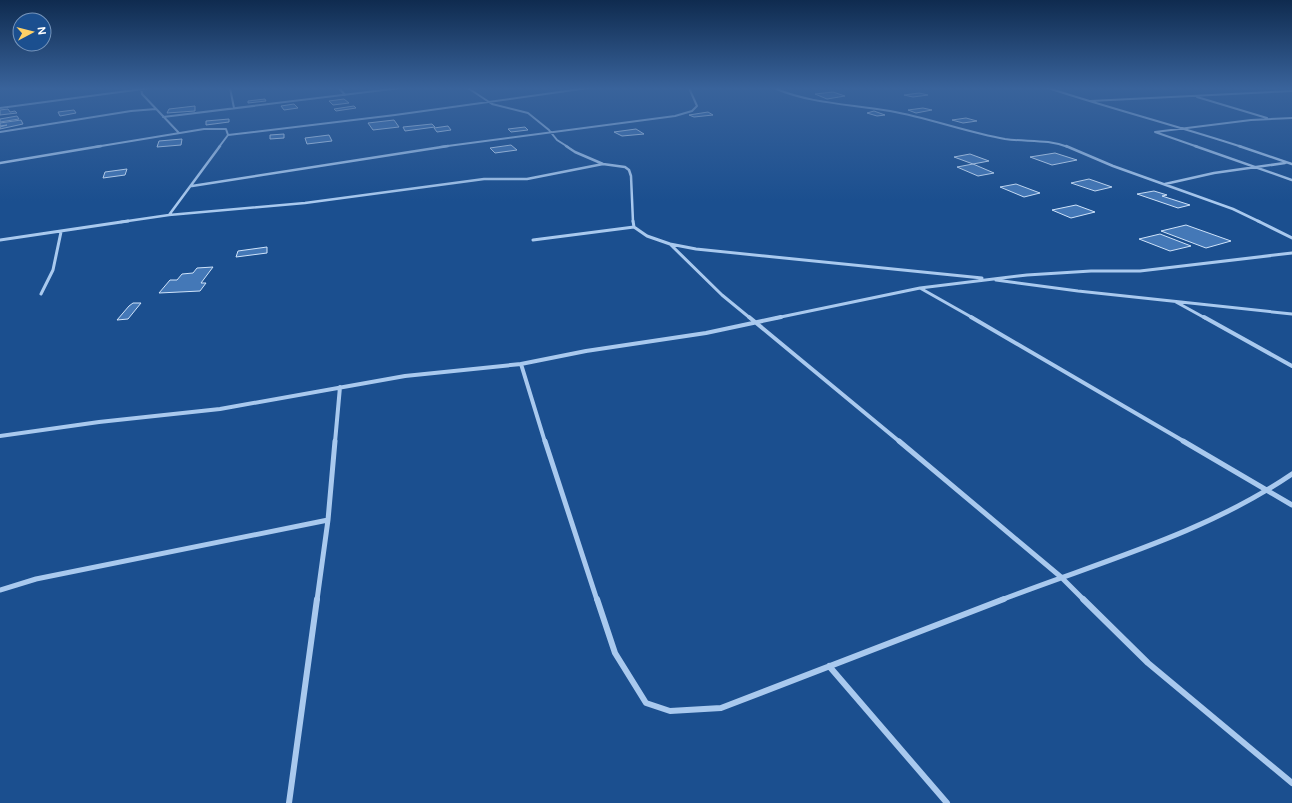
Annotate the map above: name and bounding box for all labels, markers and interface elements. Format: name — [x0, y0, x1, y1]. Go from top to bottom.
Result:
north arrow — [12, 12, 52, 52]
text: N — [34, 26, 49, 36]

